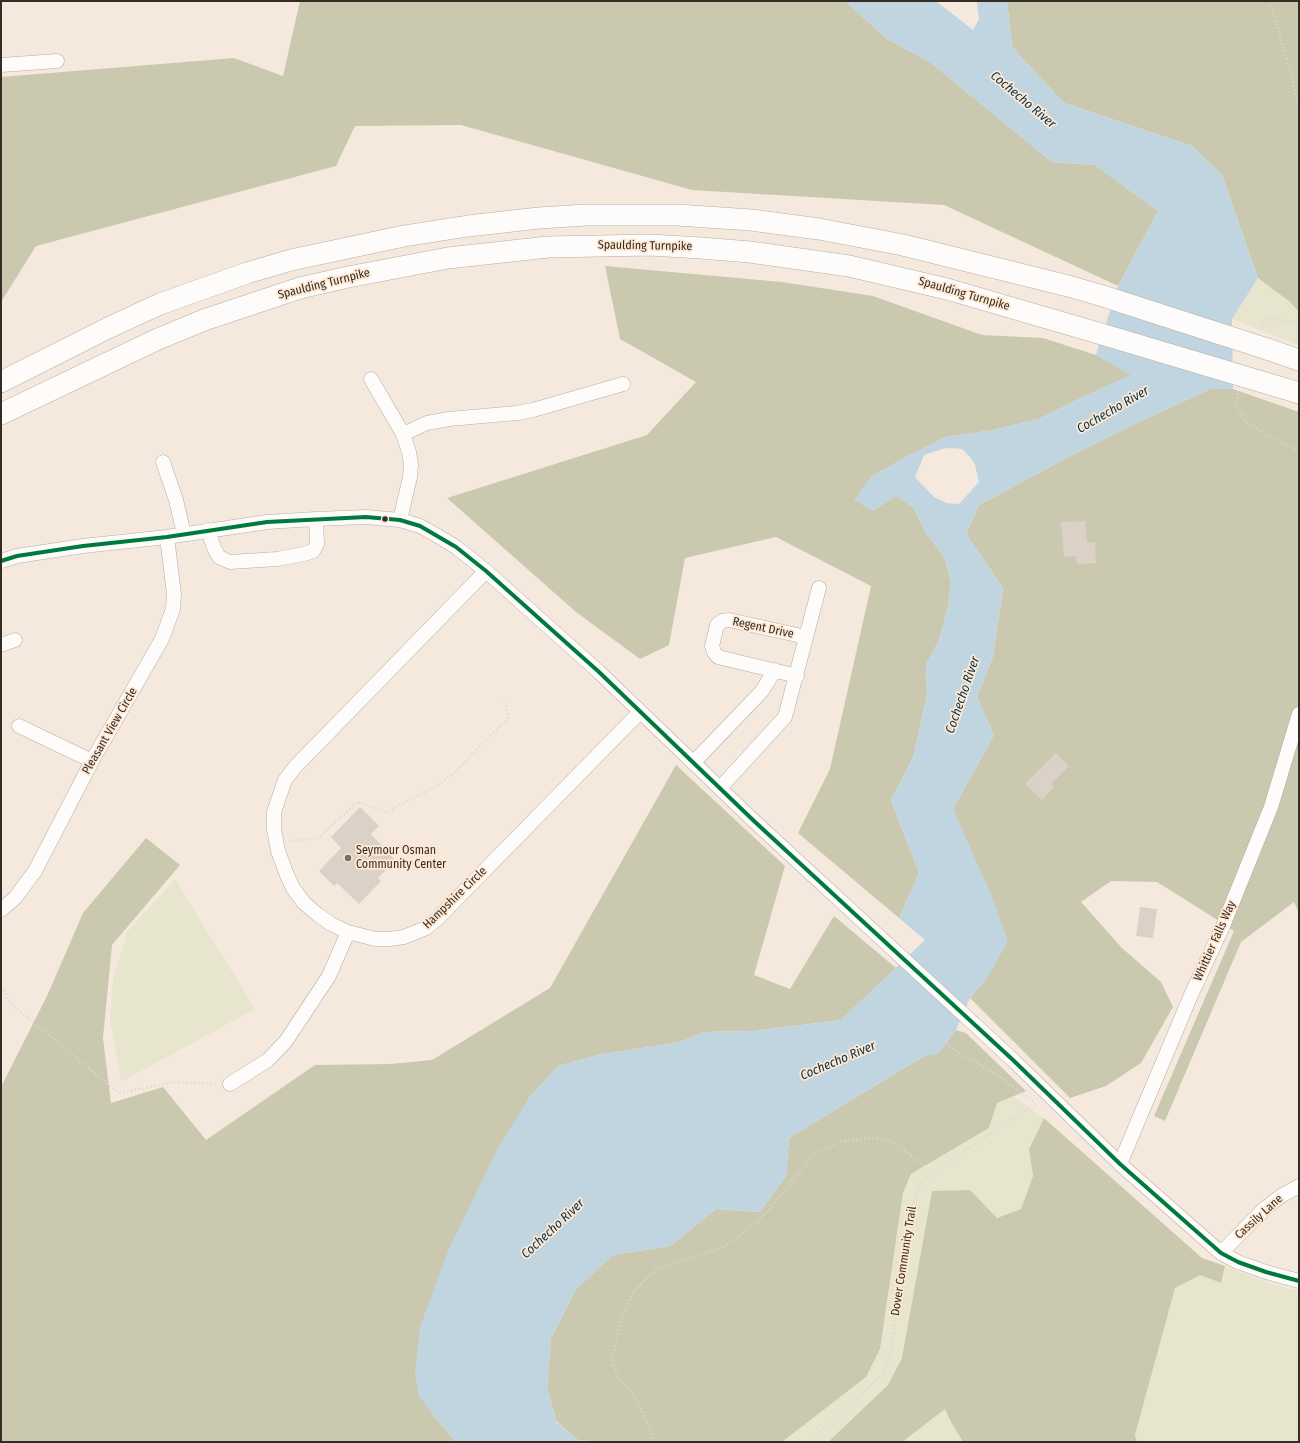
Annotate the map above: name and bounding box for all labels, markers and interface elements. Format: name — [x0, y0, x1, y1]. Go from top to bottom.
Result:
water label: Cochecho River — [987, 68, 1059, 132]
street label: Spaulding Turnpike — [598, 238, 692, 254]
street label: Spaulding Turnpike — [276, 266, 372, 302]
street label: Spaulding Turnpike — [917, 274, 1011, 314]
water label: Cochecho River — [1074, 383, 1152, 437]
unlabelled marker — [380, 514, 390, 524]
street label: Regent Drive — [731, 614, 795, 642]
water label: Cochecho River — [943, 654, 983, 736]
street label: Pleasant View Circle — [79, 685, 141, 777]
place label: Seymour Osman Community Center — [356, 844, 446, 872]
marker: Seymour Osman Community Center — [343, 853, 353, 863]
street label: Hampshire Circle — [420, 864, 490, 932]
street label: Whittier Falls Way — [1191, 899, 1239, 983]
water label: Cochecho River — [798, 1038, 878, 1084]
street label: Cassily Lane — [1232, 1192, 1286, 1242]
water label: Cochecho River — [518, 1196, 588, 1262]
street label: Dover Community Trail — [888, 1205, 920, 1317]

